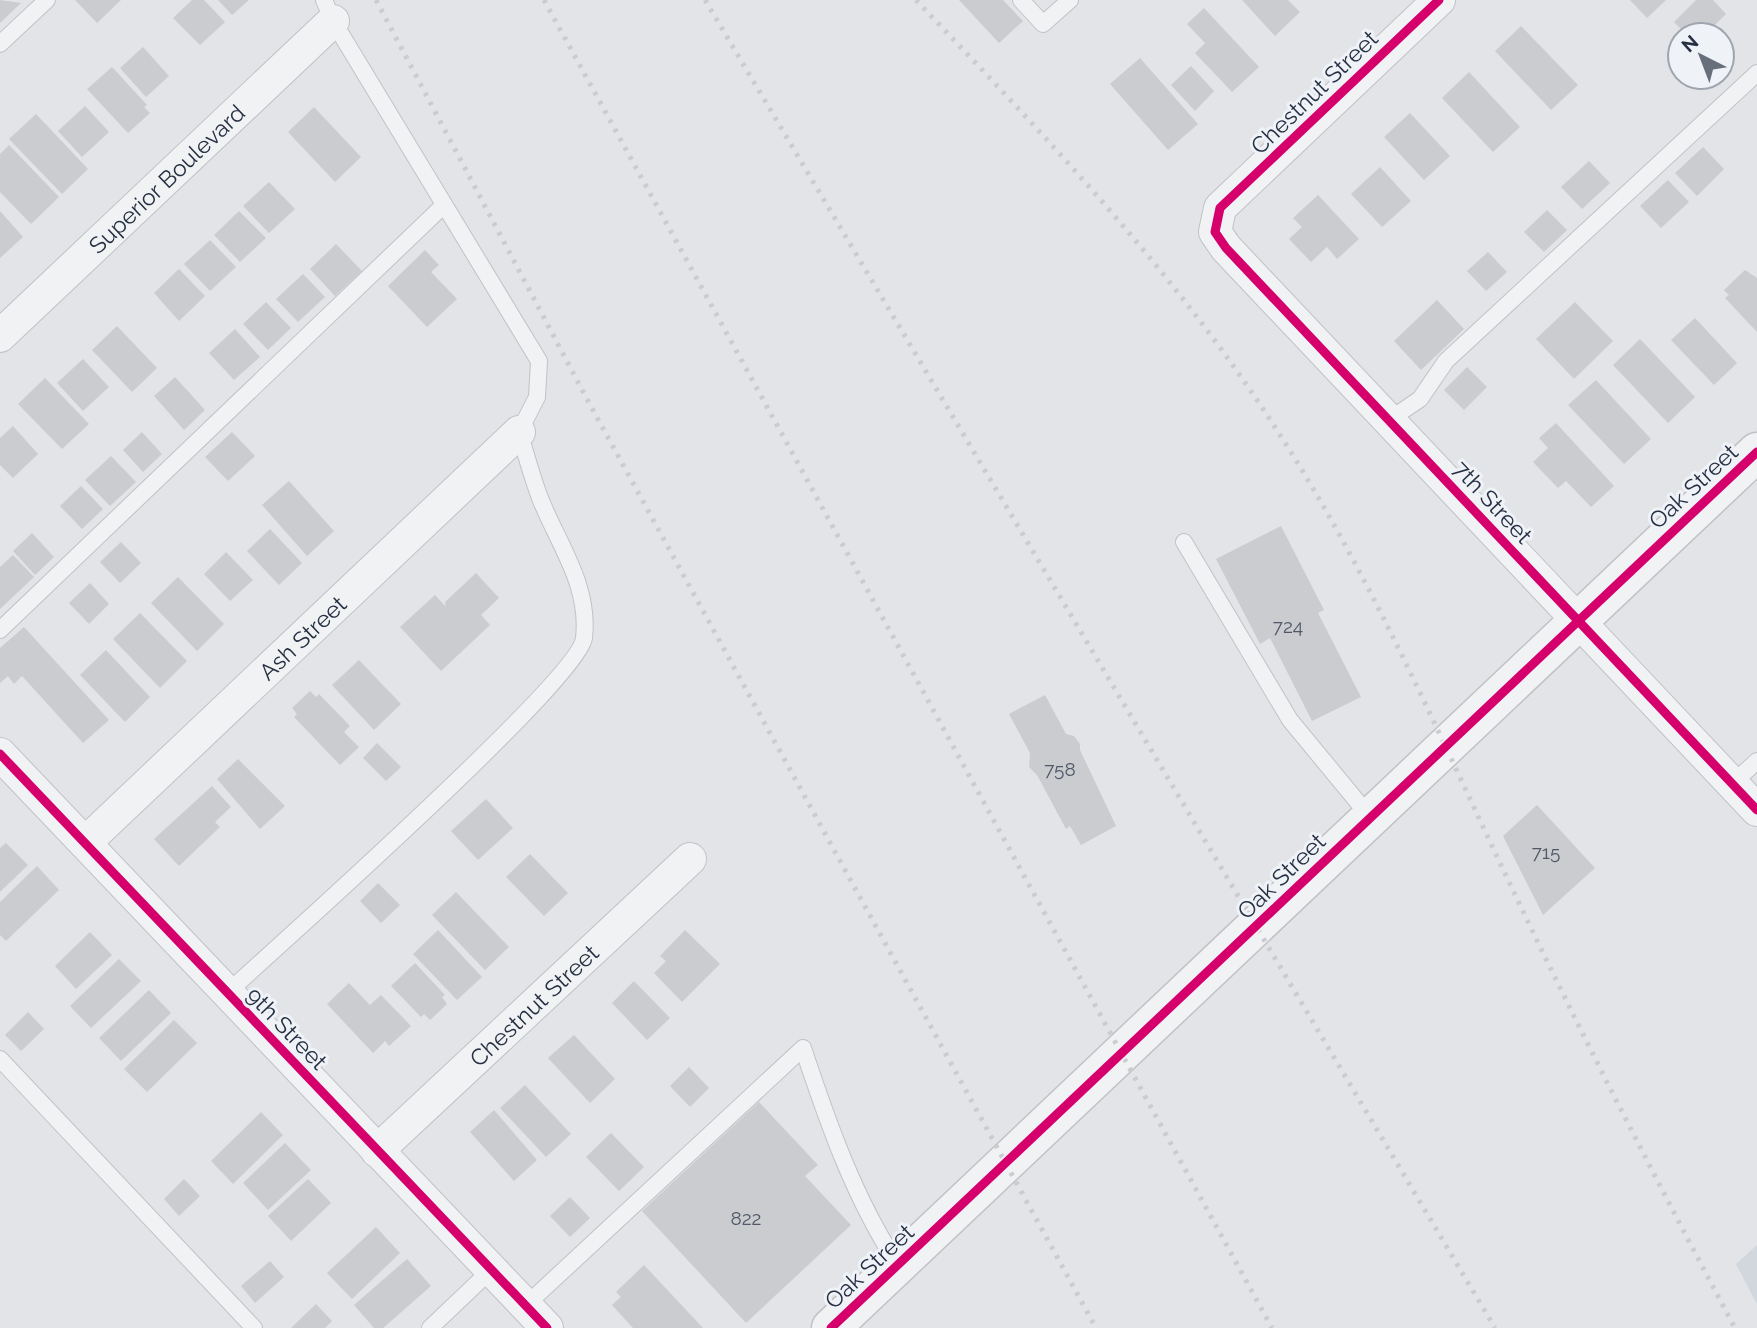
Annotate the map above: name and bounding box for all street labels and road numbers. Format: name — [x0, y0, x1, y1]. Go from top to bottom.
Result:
street label: Chestnut Street — [1245, 24, 1383, 159]
street label: Superior Boulevard — [83, 99, 250, 259]
street label: Oak Street — [1643, 438, 1743, 534]
street label: 7th Street — [1448, 455, 1538, 549]
street label: Ash Street — [253, 590, 351, 685]
street label: Oak Street — [1232, 827, 1331, 924]
street label: Chestnut Street — [464, 938, 604, 1072]
street label: 9th Street — [241, 981, 333, 1075]
street label: Oak Street — [819, 1218, 919, 1314]

